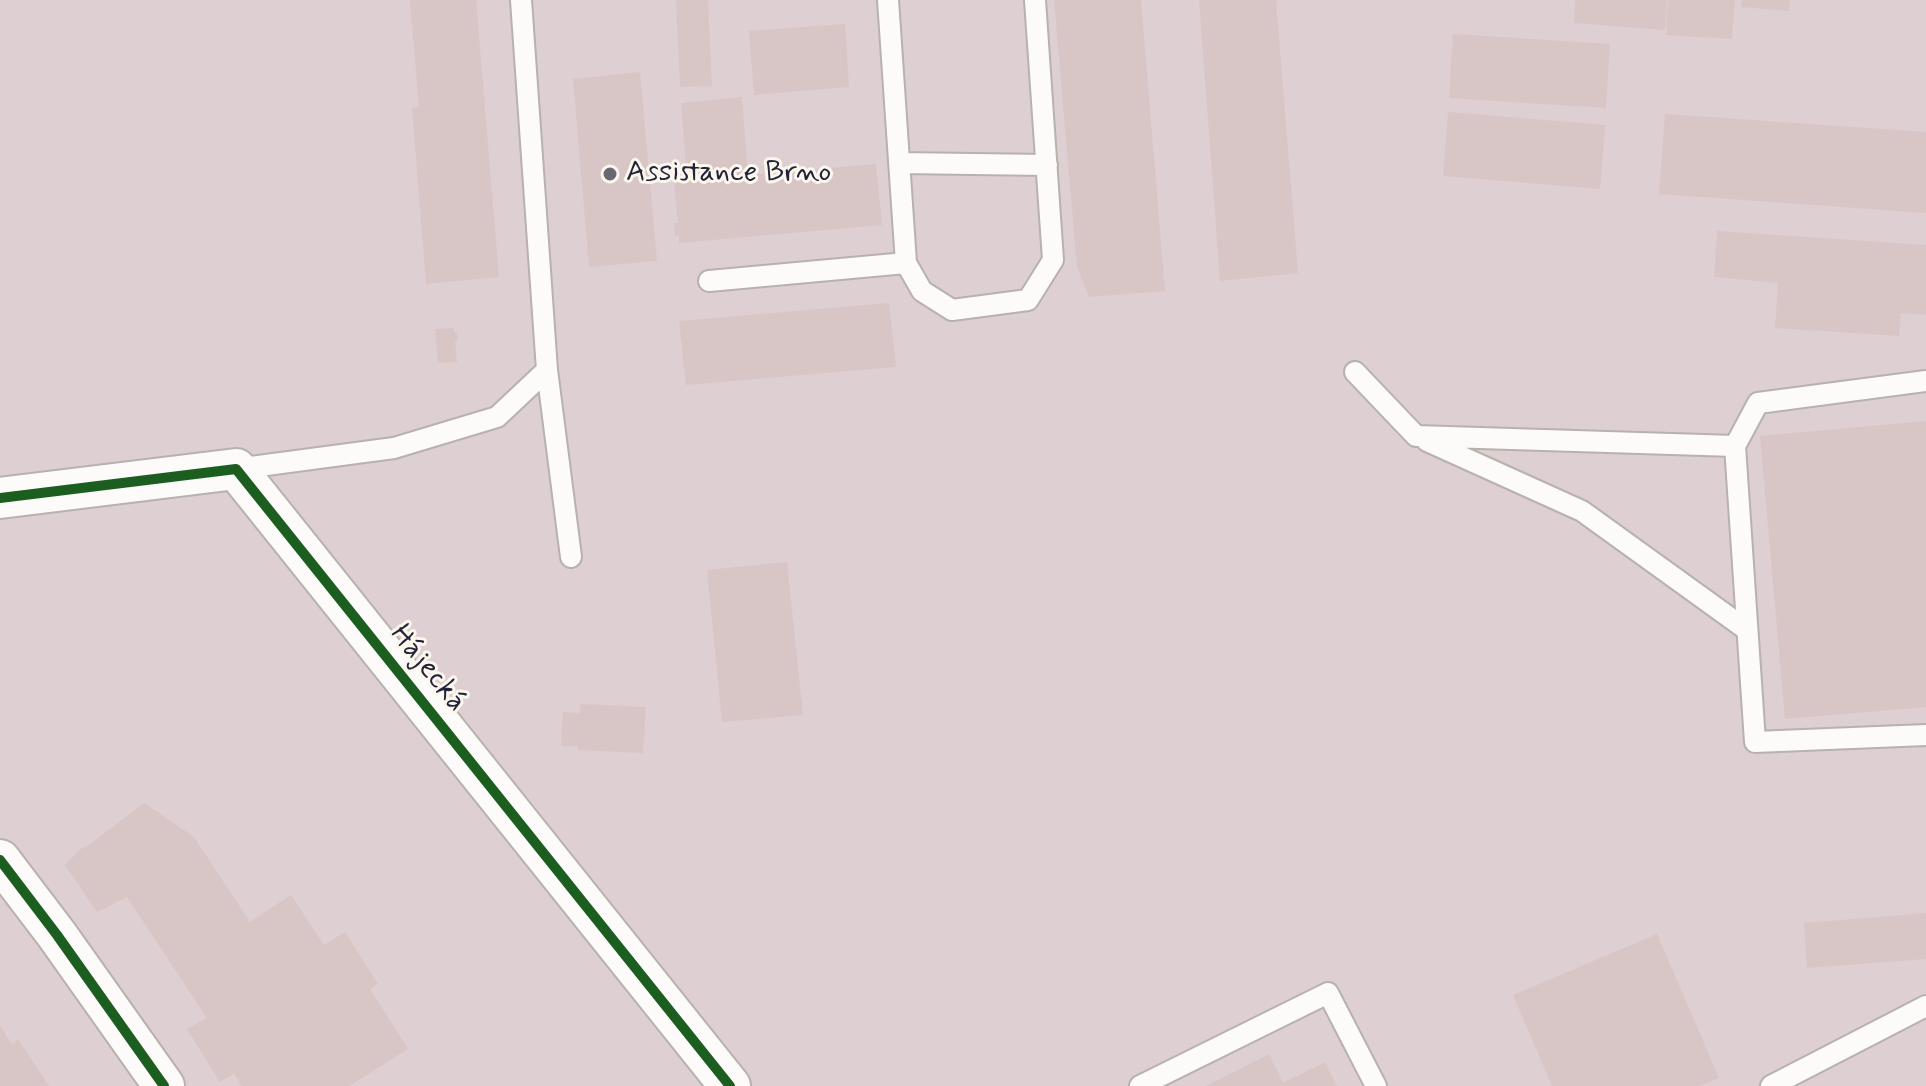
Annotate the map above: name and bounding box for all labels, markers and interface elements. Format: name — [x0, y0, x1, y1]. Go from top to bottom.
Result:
place label: Assistance Brno — [626, 156, 831, 192]
marker: Assistance Brno — [601, 165, 619, 183]
street label: Hájecká — [381, 618, 473, 720]

